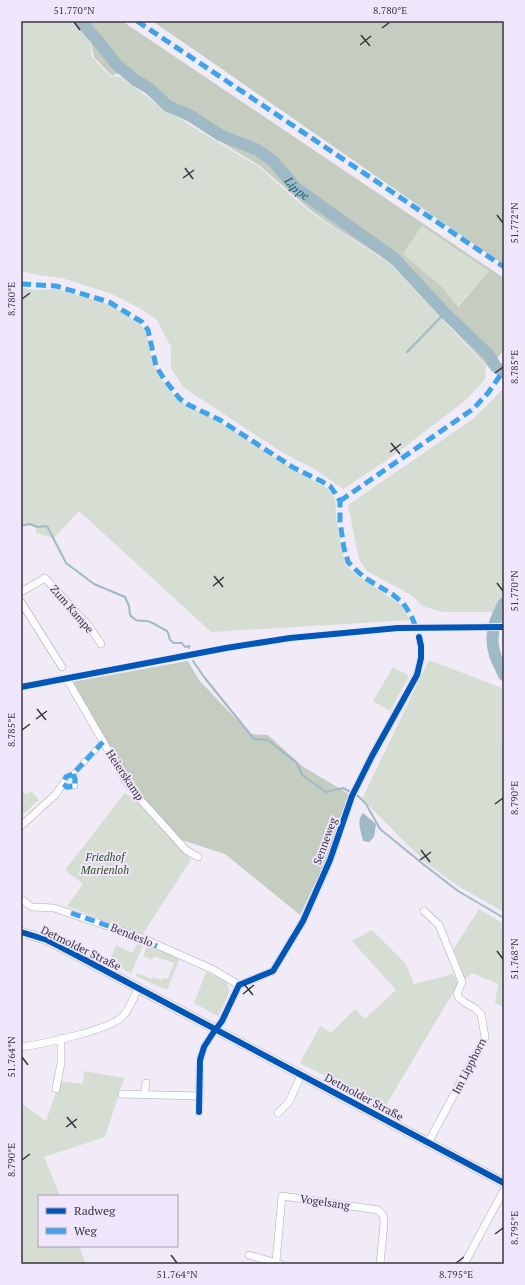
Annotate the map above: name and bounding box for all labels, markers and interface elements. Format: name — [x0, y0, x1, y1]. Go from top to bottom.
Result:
text: 51.770°N — [54, 4, 95, 17]
text: 8.780°E — [373, 4, 407, 17]
water label: Lippe — [281, 172, 313, 203]
text: 51.772°N — [508, 202, 521, 244]
text: 8.780°E — [5, 282, 18, 316]
text: 8.785°E — [508, 350, 521, 384]
text: 51.770°N — [508, 570, 521, 612]
street label: Zum Kampe — [47, 582, 97, 636]
text: 8.785°E — [5, 713, 18, 747]
street label: Heierskamp — [103, 747, 147, 803]
text: 8.790°E — [508, 781, 521, 815]
street label: Senneweg — [310, 815, 340, 867]
park label: Friedhof Marienloh — [80, 850, 129, 877]
street label: Bendeslo — [109, 920, 155, 950]
street label: Detmolder Straße — [39, 923, 124, 974]
text: 51.768°N — [508, 938, 521, 980]
street label: Im Lipphorn — [449, 1035, 489, 1096]
text: 51.764°N — [5, 1036, 18, 1078]
street label: Detmolder Straße — [322, 1070, 406, 1124]
text: 8.790°E — [5, 1143, 18, 1177]
street label: Vogelsang — [299, 1192, 351, 1212]
legend — [38, 1195, 178, 1247]
text: Radweg — [74, 1203, 116, 1218]
text: 8.795°E — [508, 1211, 521, 1245]
text: Weg — [74, 1223, 97, 1238]
text: 51.764°N — [157, 1268, 198, 1281]
text: 8.795°E — [439, 1268, 473, 1281]

